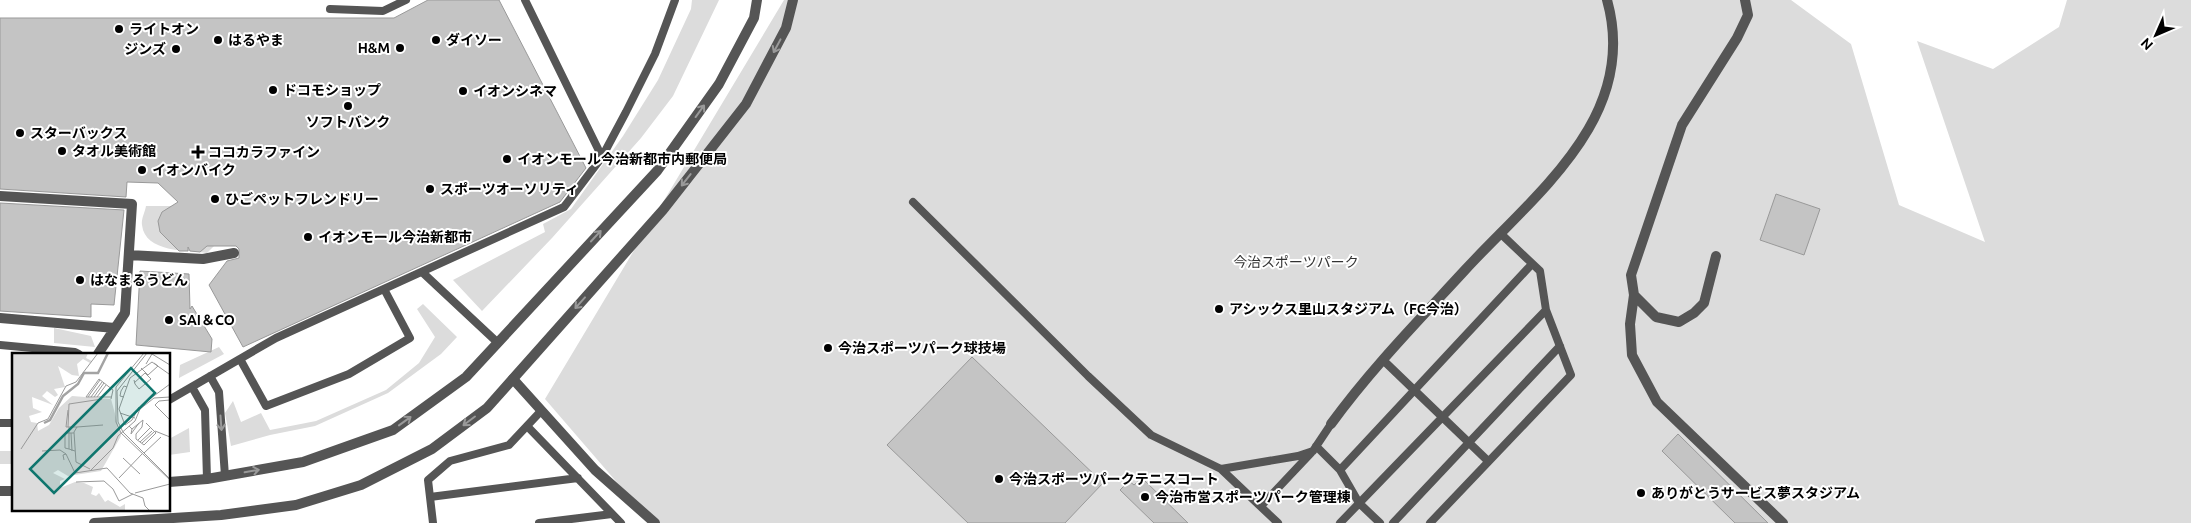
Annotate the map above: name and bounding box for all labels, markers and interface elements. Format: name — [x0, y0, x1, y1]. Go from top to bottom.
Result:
north arrow — [2131, 10, 2181, 60]
place label: ライトオン — [129, 21, 199, 37]
marker: ライトオン — [113, 23, 125, 35]
place label: はるやま — [228, 32, 284, 48]
place label: ダイソー — [446, 32, 502, 48]
marker: はるやま — [212, 34, 224, 46]
marker: ダイソー — [430, 34, 442, 46]
text: N — [2137, 35, 2156, 54]
one-way arrow — [772, 38, 782, 53]
place label: H&M — [358, 40, 390, 56]
place label: ジンズ — [124, 41, 166, 57]
marker: H&M — [394, 42, 406, 54]
marker: ジンズ — [170, 43, 182, 55]
place label: ドコモショップ — [283, 82, 381, 98]
place label: イオンシネマ — [473, 83, 557, 99]
marker: ドコモショップ — [267, 84, 279, 96]
marker: イオンシネマ — [457, 85, 469, 97]
marker: ソフトバンク — [342, 100, 354, 112]
one-way arrow — [695, 104, 705, 118]
place label: ソフトバンク — [306, 114, 390, 130]
place label: スターバックス — [30, 125, 127, 141]
marker: スターバックス — [14, 127, 26, 139]
place label: タオル美術館 — [72, 143, 156, 159]
place label: ココカラファイン — [208, 144, 320, 160]
marker: タオル美術館 — [56, 145, 68, 157]
marker: ココカラファイン — [192, 146, 204, 158]
place label: イオンモール今治新都市内郵便局 — [517, 151, 727, 167]
marker: イオンモール今治新都市内郵便局 — [501, 153, 513, 165]
place label: イオンバイク — [152, 162, 236, 178]
marker: イオンバイク — [136, 164, 148, 176]
one-way arrow — [681, 173, 692, 186]
place label: スポーツオーソリティ — [440, 181, 579, 197]
marker: スポーツオーソリティ — [424, 183, 436, 195]
place label: ひごペットフレンドリー — [225, 191, 379, 207]
marker: ひごペットフレンドリー — [209, 193, 221, 205]
place label: イオンモール今治新都市 — [318, 229, 472, 245]
one-way arrow — [591, 230, 602, 243]
marker: イオンモール今治新都市 — [302, 231, 314, 243]
park label: 今治スポーツパーク — [1233, 254, 1359, 270]
place label: はなまるうどん — [90, 272, 188, 288]
marker: はなまるうどん — [74, 274, 86, 286]
one-way arrow — [574, 296, 586, 309]
place label: アシックス里山スタジアム（FC今治） — [1229, 301, 1468, 317]
marker: アシックス里山スタジアム（FC今治） — [1213, 303, 1225, 315]
place label: SAI＆CO — [179, 312, 235, 328]
marker: SAI＆CO — [163, 314, 175, 326]
place label: 今治スポーツパーク球技場 — [838, 340, 1006, 356]
marker: 今治スポーツパーク球技場 — [822, 342, 834, 354]
inset map — [12, 353, 170, 510]
one-way arrow — [216, 414, 226, 430]
one-way arrow — [398, 416, 411, 427]
one-way arrow — [462, 416, 476, 426]
one-way arrow — [243, 466, 259, 476]
place label: 今治スポーツパークテニスコート — [1009, 471, 1219, 487]
marker: 今治スポーツパークテニスコート — [993, 473, 1005, 485]
place label: ありがとうサービス夢スタジアム — [1651, 485, 1860, 501]
marker: ありがとうサービス夢スタジアム — [1635, 487, 1647, 499]
place label: 今治市営スポーツパーク管理棟 — [1155, 489, 1351, 505]
marker: 今治市営スポーツパーク管理棟 — [1139, 491, 1151, 503]

